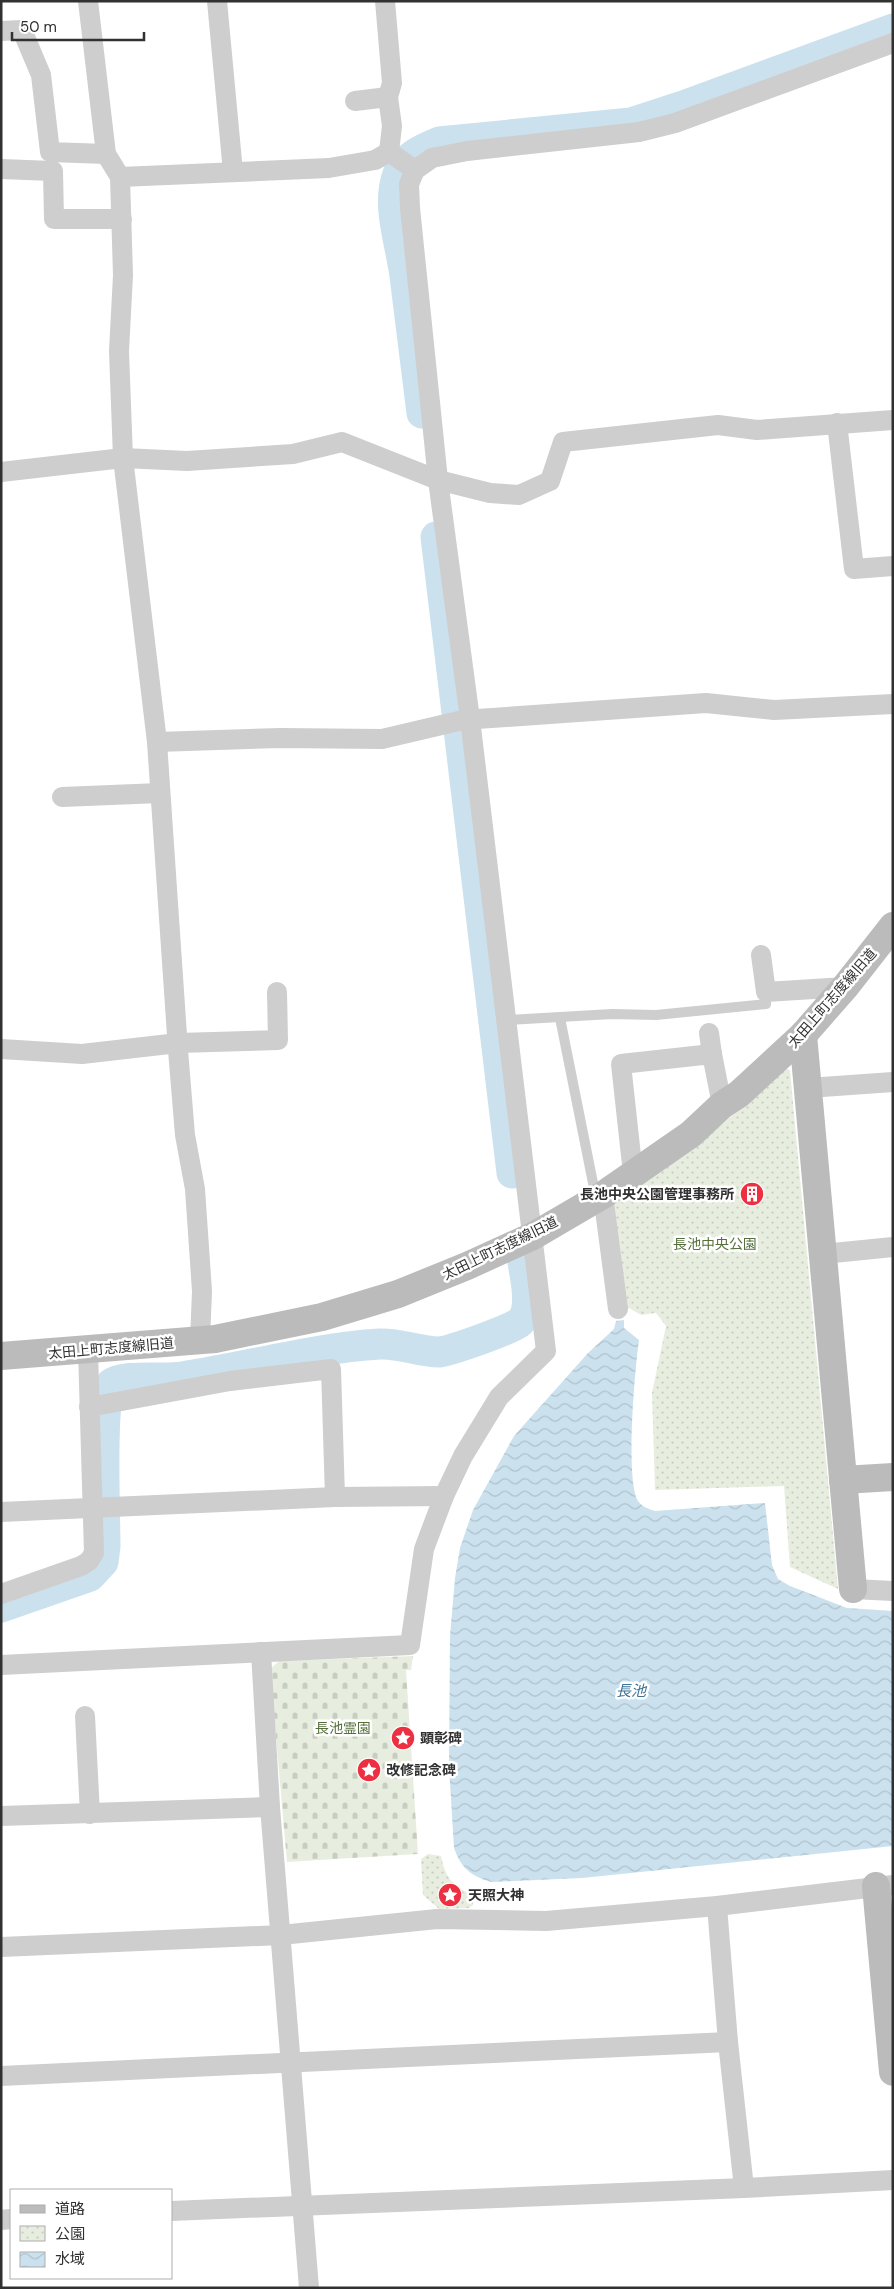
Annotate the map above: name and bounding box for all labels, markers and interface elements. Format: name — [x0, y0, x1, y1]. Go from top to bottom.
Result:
scale bar — [12, 10, 145, 42]
text: 50 m — [20, 17, 57, 37]
street label: 太田上町志度線旧道 — [784, 945, 880, 1051]
building icon: 長池中央公園管理事務所 — [739, 1181, 765, 1207]
place label: 長池中央公園管理事務所 — [580, 1185, 734, 1203]
street label: 太田上町志度線旧道 — [439, 1212, 561, 1284]
park label: 長池中央公園 — [673, 1235, 757, 1253]
street label: 太田上町志度線旧道 — [47, 1334, 175, 1362]
water label: 長池 — [616, 1681, 648, 1701]
park label: 長池霊園 — [315, 1719, 371, 1737]
place icon: 顕彰碑 — [390, 1725, 416, 1751]
place label: 顕彰碑 — [420, 1729, 462, 1747]
place icon: 改修記念碑 — [356, 1757, 382, 1783]
place label: 改修記念碑 — [386, 1761, 456, 1779]
place icon: 天照大神 — [437, 1882, 463, 1908]
place label: 天照大神 — [468, 1886, 524, 1904]
legend — [10, 2189, 172, 2279]
text: 道路 — [55, 2199, 85, 2219]
text: 公園 — [55, 2224, 85, 2244]
text: 水域 — [55, 2249, 85, 2269]

